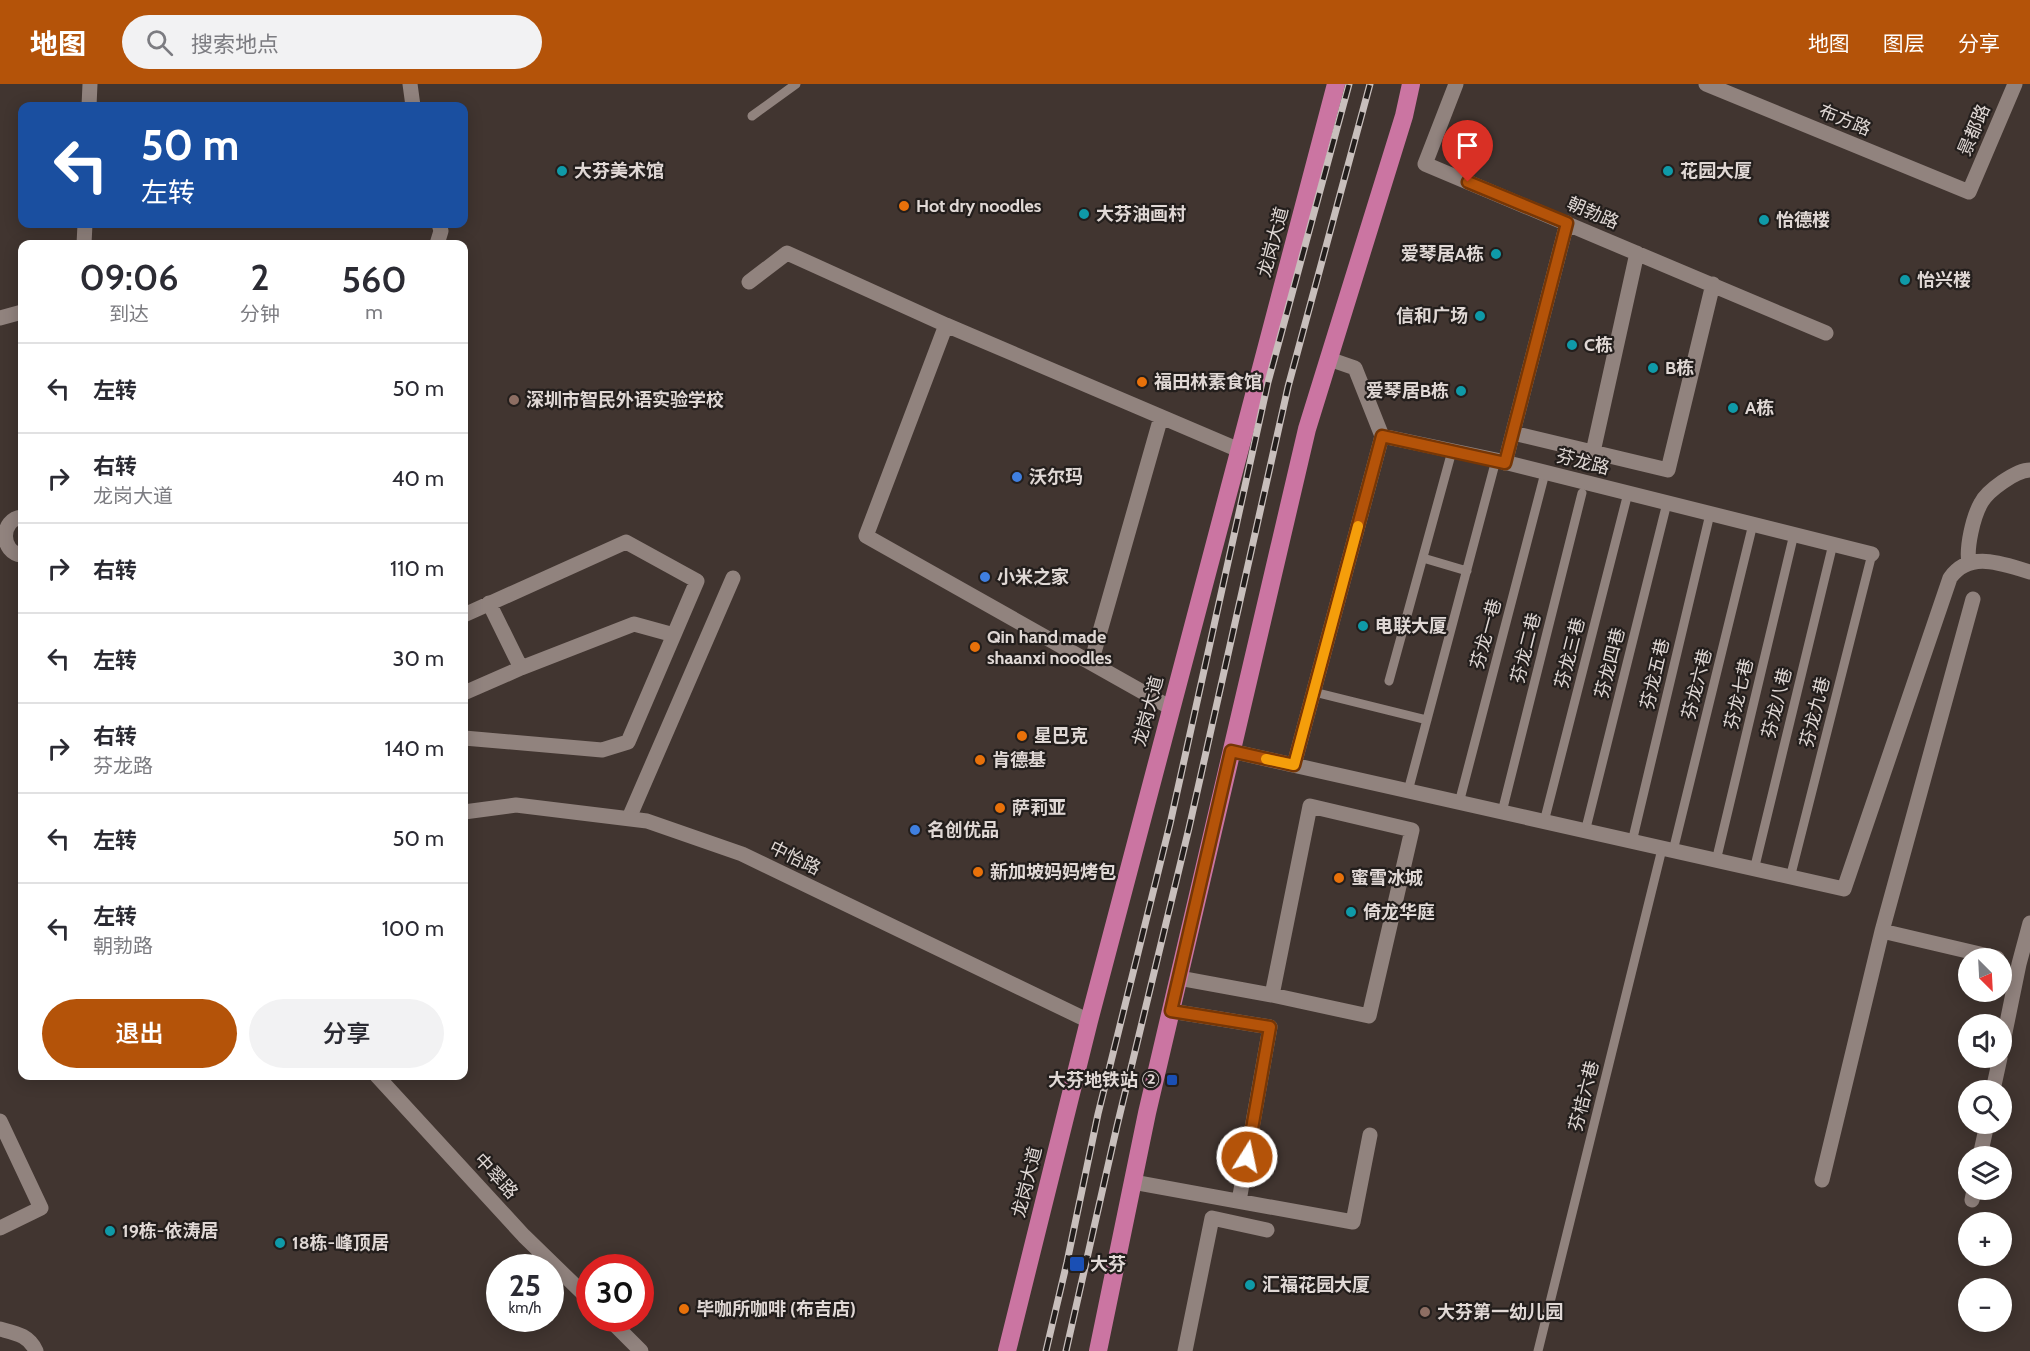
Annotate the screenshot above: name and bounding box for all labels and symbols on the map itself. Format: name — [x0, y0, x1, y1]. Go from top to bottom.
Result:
street label: 布方路 — [1816, 100, 1874, 140]
street label: 景都路 — [1953, 101, 1995, 159]
pin — [1442, 120, 1493, 182]
place label: 大芬美术馆 — [574, 160, 664, 182]
place label: 花园大厦 — [1680, 160, 1752, 182]
marker: 大芬美术馆 — [555, 164, 569, 178]
marker: 花园大厦 — [1661, 164, 1675, 178]
street label: 朝勃路 — [1564, 192, 1622, 234]
place label: Hot dry noodles — [916, 195, 1042, 217]
marker: Hot dry noodles — [897, 199, 911, 213]
place label: 大芬油画村 — [1096, 203, 1186, 225]
street label: 龙岗大道 — [1253, 204, 1293, 280]
marker: 大芬油画村 — [1077, 207, 1091, 221]
place label: 怡德楼 — [1776, 209, 1830, 231]
marker: 怡德楼 — [1757, 213, 1771, 227]
place label: 爱琴居A栋 — [1401, 243, 1484, 265]
marker: 爱琴居A栋 — [1489, 247, 1503, 261]
place label: 怡兴楼 — [1917, 269, 1971, 291]
marker: 怡兴楼 — [1898, 273, 1912, 287]
place label: 信和广场 — [1396, 305, 1468, 327]
marker: 信和广场 — [1473, 309, 1487, 323]
place label: C栋 — [1584, 334, 1613, 356]
marker: C栋 — [1565, 338, 1579, 352]
place label: B栋 — [1665, 357, 1694, 379]
marker: B栋 — [1646, 361, 1660, 375]
place label: 福田林素食馆 — [1154, 371, 1262, 393]
marker: 福田林素食馆 — [1135, 375, 1149, 389]
place label: 爱琴居B栋 — [1366, 380, 1449, 402]
marker: 爱琴居B栋 — [1454, 384, 1468, 398]
place label: 深圳市智民外语实验学校 — [526, 389, 724, 411]
marker: 深圳市智民外语实验学校 — [507, 393, 521, 407]
place label: A栋 — [1745, 397, 1774, 419]
marker: A栋 — [1726, 401, 1740, 415]
street label: 芬龙路 — [1554, 445, 1612, 479]
place label: 沃尔玛 — [1029, 466, 1083, 488]
marker: 沃尔玛 — [1010, 470, 1024, 484]
place label: 小米之家 — [997, 566, 1069, 588]
marker: 小米之家 — [978, 570, 992, 584]
street label: 芬龙一巷 — [1466, 596, 1506, 672]
street label: 芬龙二巷 — [1507, 610, 1545, 686]
place label: 电联大厦 — [1375, 615, 1447, 637]
street label: 芬龙三巷 — [1551, 615, 1589, 691]
marker: 电联大厦 — [1356, 619, 1370, 633]
street label: 芬龙四巷 — [1591, 625, 1629, 701]
place label: Qin hand made shaanxi noodles — [987, 626, 1112, 669]
street label: 芬龙五巷 — [1636, 636, 1674, 712]
marker: Qin hand made shaanxi noodles — [968, 640, 982, 654]
street label: 芬龙六巷 — [1678, 646, 1716, 722]
street label: 芬龙七巷 — [1720, 656, 1758, 732]
street label: 芬龙八巷 — [1758, 665, 1796, 741]
street label: 龙岗大道 — [1128, 673, 1168, 749]
street label: 芬龙九巷 — [1796, 674, 1834, 750]
place label: 星巴克 — [1034, 725, 1088, 747]
marker: 星巴克 — [1015, 729, 1029, 743]
place label: 肯德基 — [992, 749, 1046, 771]
marker: 肯德基 — [973, 753, 987, 767]
place label: 萨莉亚 — [1012, 797, 1066, 819]
marker: 萨莉亚 — [993, 801, 1007, 815]
place label: 名创优品 — [927, 819, 999, 841]
marker: 名创优品 — [908, 823, 922, 837]
street label: 中怡路 — [766, 836, 824, 880]
place label: 新加坡妈妈烤包 — [990, 861, 1116, 883]
marker: 新加坡妈妈烤包 — [971, 865, 985, 879]
place label: 蜜雪冰城 — [1351, 867, 1423, 889]
marker: 蜜雪冰城 — [1332, 871, 1346, 885]
place label: 倚龙华庭 — [1363, 901, 1435, 923]
marker: 倚龙华庭 — [1344, 905, 1358, 919]
north arrow — [1958, 948, 2012, 1002]
street label: 芬桔六巷 — [1565, 1058, 1603, 1134]
place label: 大芬地铁站 ② — [1048, 1069, 1160, 1091]
marker: 大芬地铁站 ② — [1165, 1073, 1179, 1087]
position arrow — [1215, 1125, 1279, 1189]
street label: 龙岗大道 — [1008, 1144, 1046, 1220]
street label: 中翠路 — [470, 1149, 522, 1203]
place label: 19栋-依涛居 — [122, 1220, 218, 1242]
marker: 19栋-依涛居 — [103, 1224, 117, 1238]
place label: 18栋-峰顶居 — [292, 1232, 389, 1254]
marker: 18栋-峰顶居 — [273, 1236, 287, 1250]
place label: 大芬 — [1090, 1253, 1126, 1275]
speed limit sign: 30 — [576, 1254, 654, 1332]
marker: 大芬 — [1068, 1255, 1086, 1273]
place label: 汇福花园大厦 — [1262, 1274, 1370, 1296]
marker: 汇福花园大厦 — [1243, 1278, 1257, 1292]
place label: 毕咖所咖啡 (布吉店) — [696, 1298, 856, 1320]
place label: 大芬第一幼儿园 — [1437, 1301, 1563, 1323]
marker: 毕咖所咖啡 (布吉店) — [677, 1302, 691, 1316]
marker: 大芬第一幼儿园 — [1418, 1305, 1432, 1319]

